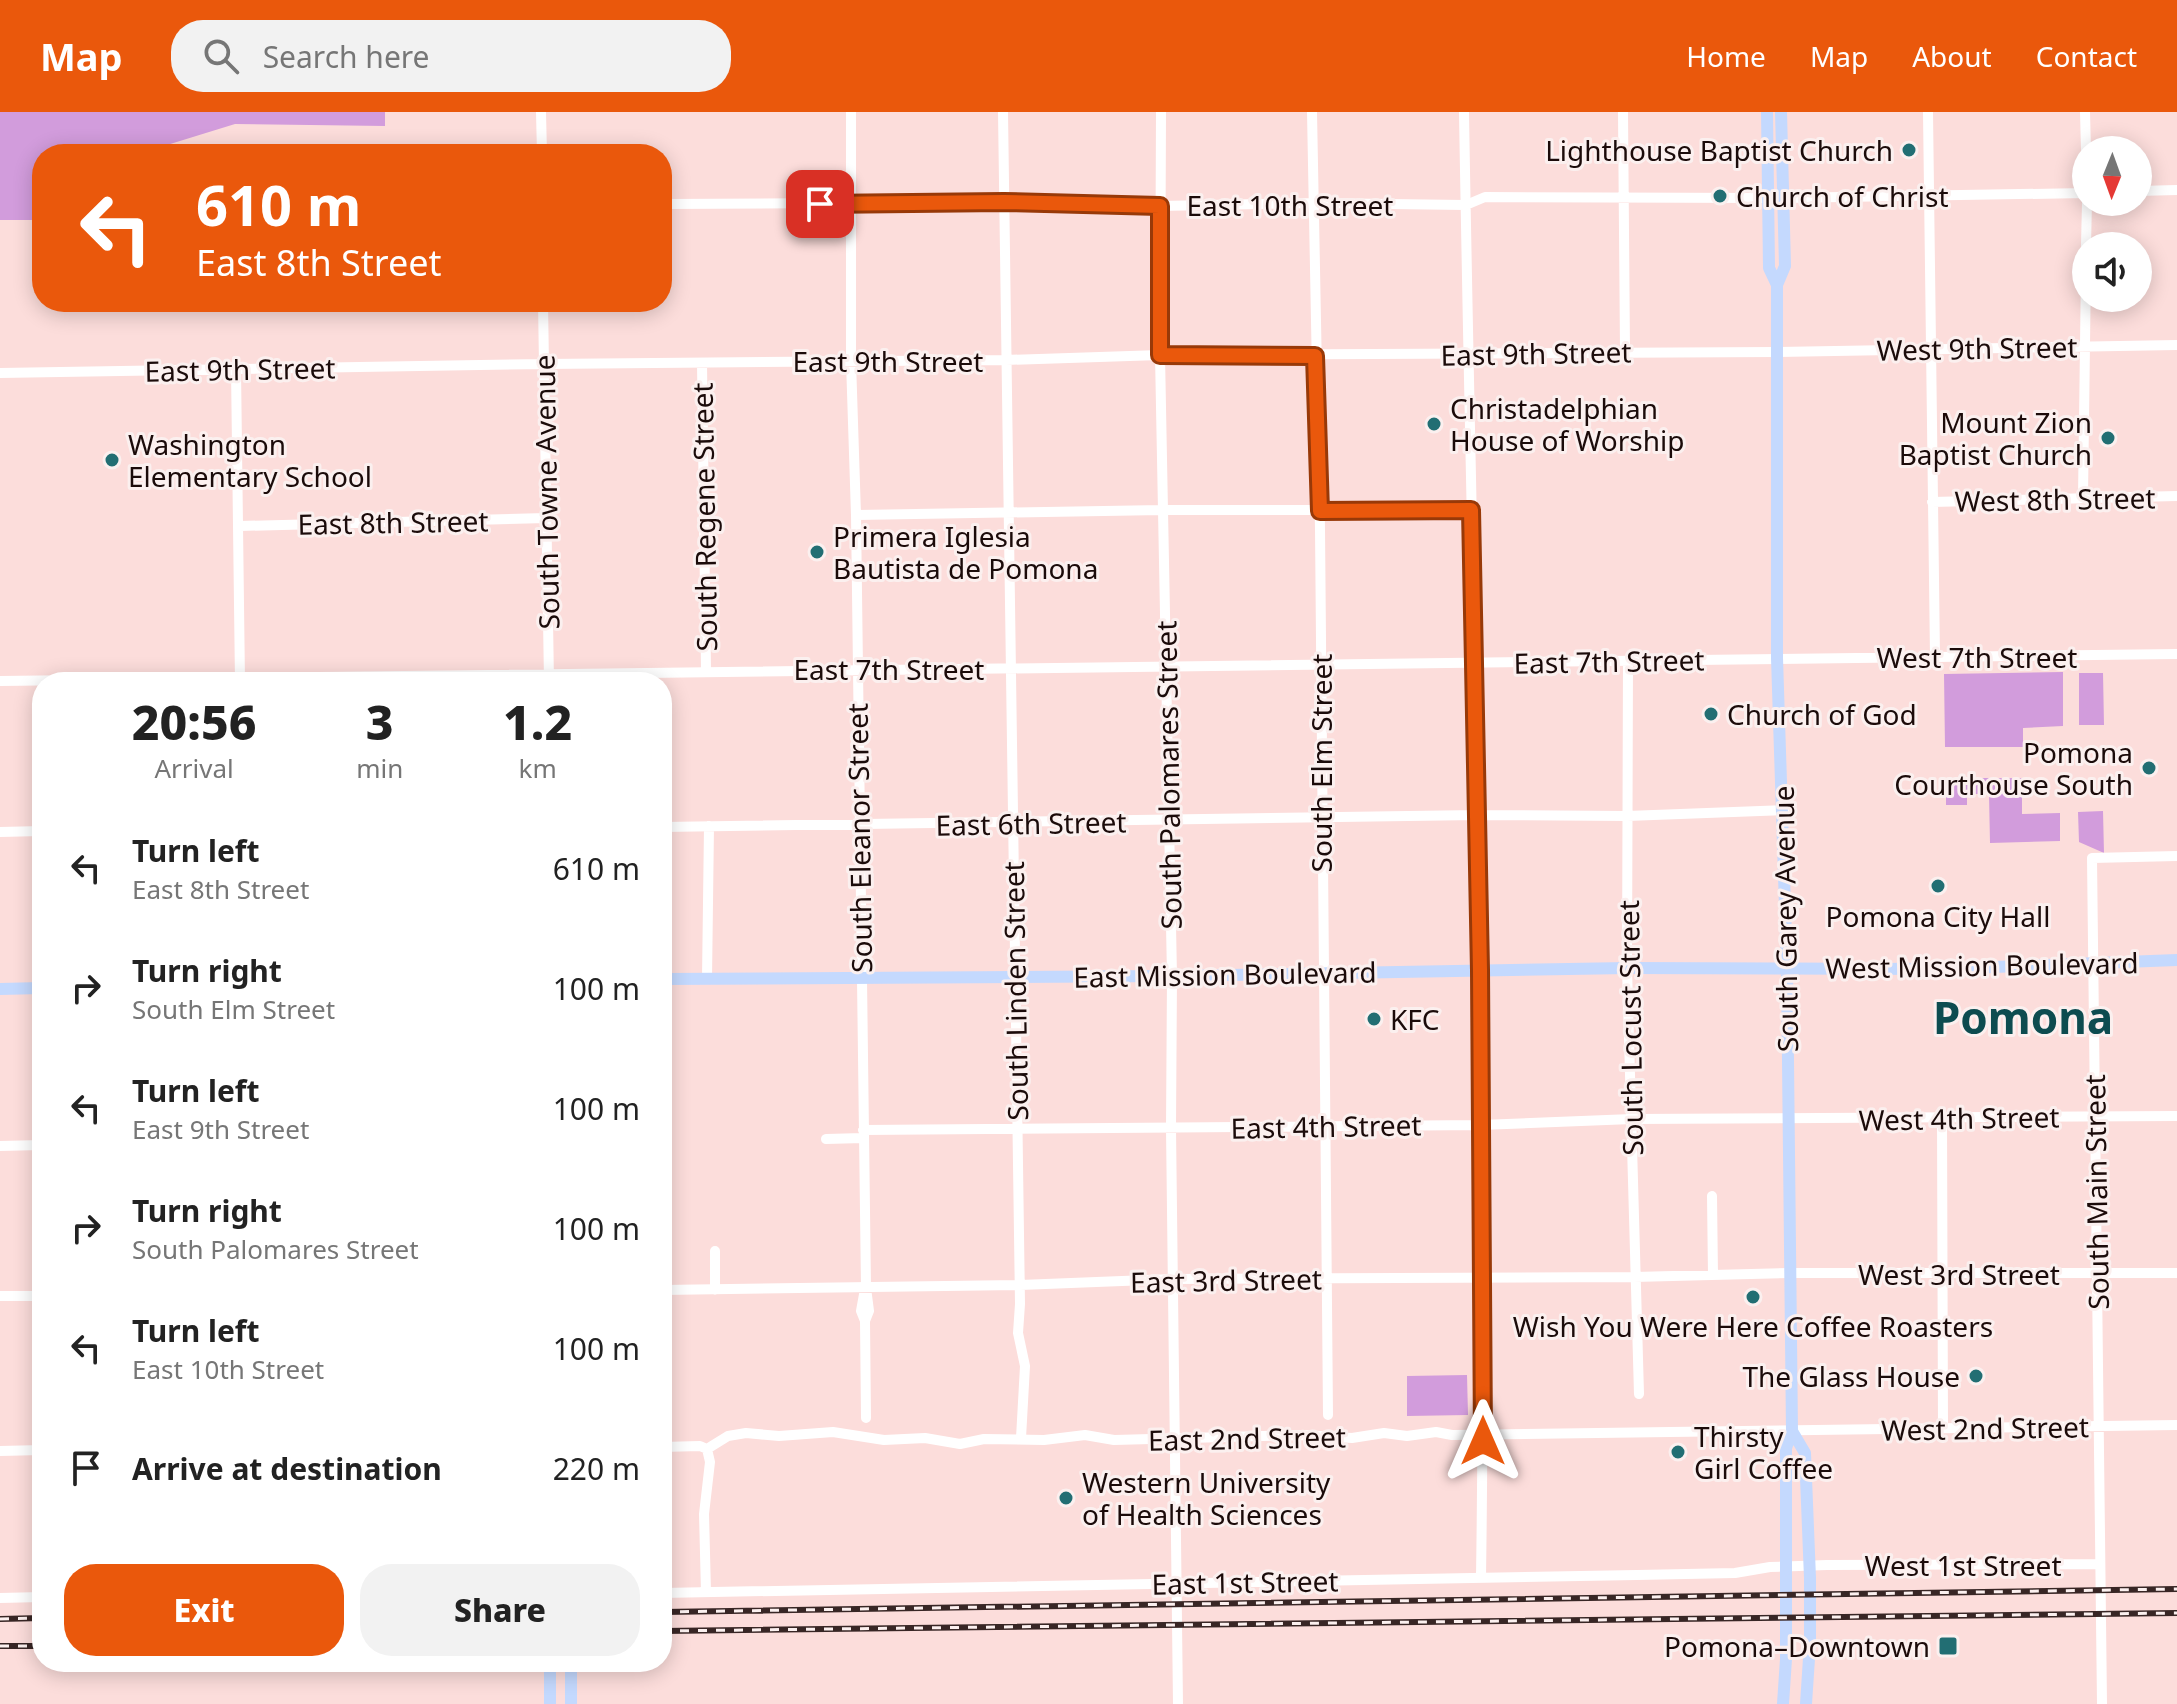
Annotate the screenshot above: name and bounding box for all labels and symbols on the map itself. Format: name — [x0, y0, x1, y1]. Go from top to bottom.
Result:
place label: Lighthouse Baptist Church — [1545, 131, 1893, 169]
north arrow — [2072, 136, 2152, 216]
marker: Lighthouse Baptist Church — [1900, 141, 1918, 159]
pin — [786, 170, 854, 238]
place label: Church of Christ — [1736, 177, 1949, 215]
street label: East 10th Street — [1187, 186, 1393, 224]
marker: Church of Christ — [1711, 187, 1729, 205]
street label: West 9th Street — [1876, 327, 2078, 369]
street label: East 9th Street — [1440, 332, 1632, 374]
street label: East 9th Street — [793, 342, 983, 380]
street label: East 9th Street — [144, 348, 336, 390]
street label: South Towne Avenue — [525, 354, 567, 630]
street label: South Regene Street — [683, 382, 725, 652]
place label: Christadelphian House of Worship — [1450, 389, 1684, 459]
place label: Mount Zion Baptist Church — [1899, 403, 2092, 473]
marker: Christadelphian House of Worship — [1425, 415, 1443, 433]
place label: Washington Elementary School — [128, 425, 372, 495]
marker: Mount Zion Baptist Church — [2099, 429, 2117, 447]
marker: Washington Elementary School — [103, 451, 121, 469]
street label: West 8th Street — [1954, 478, 2156, 520]
street label: East 8th Street — [297, 501, 489, 543]
place label: Primera Iglesia Bautista de Pomona — [833, 517, 1098, 587]
marker: Primera Iglesia Bautista de Pomona — [808, 543, 826, 561]
street label: South Palomares Street — [1146, 620, 1190, 930]
street label: West 7th Street — [1877, 638, 2077, 676]
street label: East 7th Street — [1513, 640, 1705, 682]
street label: East 7th Street — [794, 650, 984, 688]
street label: South Elm Street — [1302, 654, 1340, 872]
place label: Church of God — [1727, 695, 1917, 733]
street label: South Eleanor Street — [838, 703, 880, 973]
marker: Church of God — [1702, 705, 1720, 723]
place label: Pomona Courthouse South — [1894, 733, 2133, 803]
marker: Pomona Courthouse South — [2140, 759, 2158, 777]
street label: South Garey Avenue — [1764, 785, 1806, 1053]
street label: East 6th Street — [935, 802, 1127, 844]
street label: South Linden Street — [994, 861, 1036, 1121]
marker: Pomona City Hall — [1929, 877, 1947, 895]
place label: Pomona City Hall — [1826, 897, 2050, 935]
street label: South Locust Street — [1609, 900, 1651, 1156]
street label: West Mission Boulevard — [1825, 943, 2139, 987]
street label: East Mission Boulevard — [1073, 952, 1377, 996]
district label: Pomona — [1933, 987, 2113, 1047]
place label: KFC — [1390, 1000, 1440, 1038]
marker: KFC — [1365, 1010, 1383, 1028]
street label: South Main Street — [2075, 1074, 2117, 1310]
street label: West 4th Street — [1858, 1097, 2060, 1139]
street label: East 4th Street — [1230, 1105, 1422, 1147]
street label: West 3rd Street — [1858, 1255, 2060, 1293]
street label: East 3rd Street — [1130, 1259, 1322, 1301]
marker: Wish You Were Here Coffee Roasters — [1744, 1288, 1762, 1306]
place label: Wish You Were Here Coffee Roasters — [1513, 1307, 1993, 1345]
place label: The Glass House — [1742, 1357, 1960, 1395]
marker: The Glass House — [1967, 1367, 1985, 1385]
position arrow — [1441, 1399, 1525, 1483]
street label: West 2nd Street — [1881, 1407, 2089, 1449]
street label: East 2nd Street — [1148, 1417, 1346, 1459]
place label: Thirsty Girl Coffee — [1694, 1417, 1833, 1487]
marker: Thirsty Girl Coffee — [1669, 1443, 1687, 1461]
place label: Western University of Health Sciences — [1082, 1463, 1331, 1533]
marker: Western University of Health Sciences — [1057, 1489, 1075, 1507]
street label: West 1st Street — [1864, 1546, 2062, 1584]
street label: East 1st Street — [1151, 1561, 1339, 1603]
place label: Pomona–Downtown — [1664, 1627, 1930, 1665]
marker: Pomona–Downtown — [1937, 1635, 1959, 1657]

